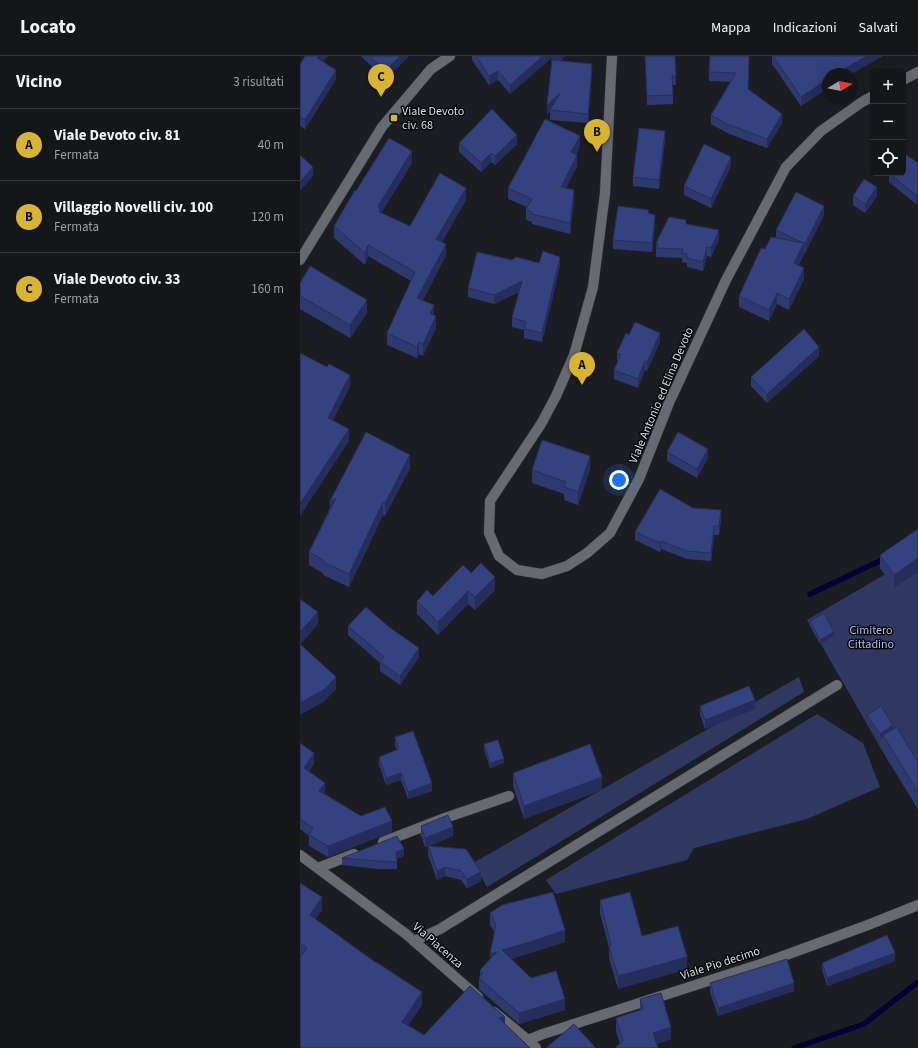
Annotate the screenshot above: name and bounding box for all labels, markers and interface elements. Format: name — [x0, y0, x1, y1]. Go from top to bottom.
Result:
text: Locato — [20, 14, 76, 41]
text: Mappa — [711, 18, 751, 38]
text: Indicazioni — [773, 18, 837, 38]
text: Salvati — [859, 18, 898, 38]
pin: C — [368, 64, 394, 97]
north arrow — [822, 68, 858, 104]
map controls — [870, 68, 906, 176]
button: + — [870, 68, 906, 104]
text: Vicino — [16, 70, 62, 94]
text: 3 risultati — [233, 73, 284, 91]
place label: Viale Devoto civ. 68 — [402, 103, 464, 134]
button: − — [870, 104, 906, 140]
marker: Viale Devoto civ. 68 — [389, 113, 399, 123]
pin: B — [584, 119, 610, 152]
text: Viale Devoto civ. 81 — [54, 125, 181, 146]
text: A — [25, 136, 33, 154]
text: 40 m — [258, 136, 284, 154]
button: locate — [870, 140, 906, 176]
text: Fermata — [54, 146, 99, 164]
text: Villaggio Novelli civ. 100 — [54, 197, 213, 218]
text: B — [25, 208, 33, 226]
text: 120 m — [251, 208, 284, 226]
text: Fermata — [54, 218, 99, 236]
text: Viale Devoto civ. 33 — [54, 269, 181, 290]
text: C — [25, 280, 33, 298]
text: 160 m — [251, 280, 284, 298]
text: Fermata — [54, 290, 99, 308]
street label: Viale Antonio ed Elina Devoto — [625, 324, 698, 466]
pin: A — [569, 352, 595, 385]
your location — [609, 470, 629, 490]
park label: Cimitero Cittadino — [848, 622, 894, 653]
street label: Via Piacenza — [409, 919, 467, 972]
street label: Viale Pio decimo — [678, 943, 762, 984]

